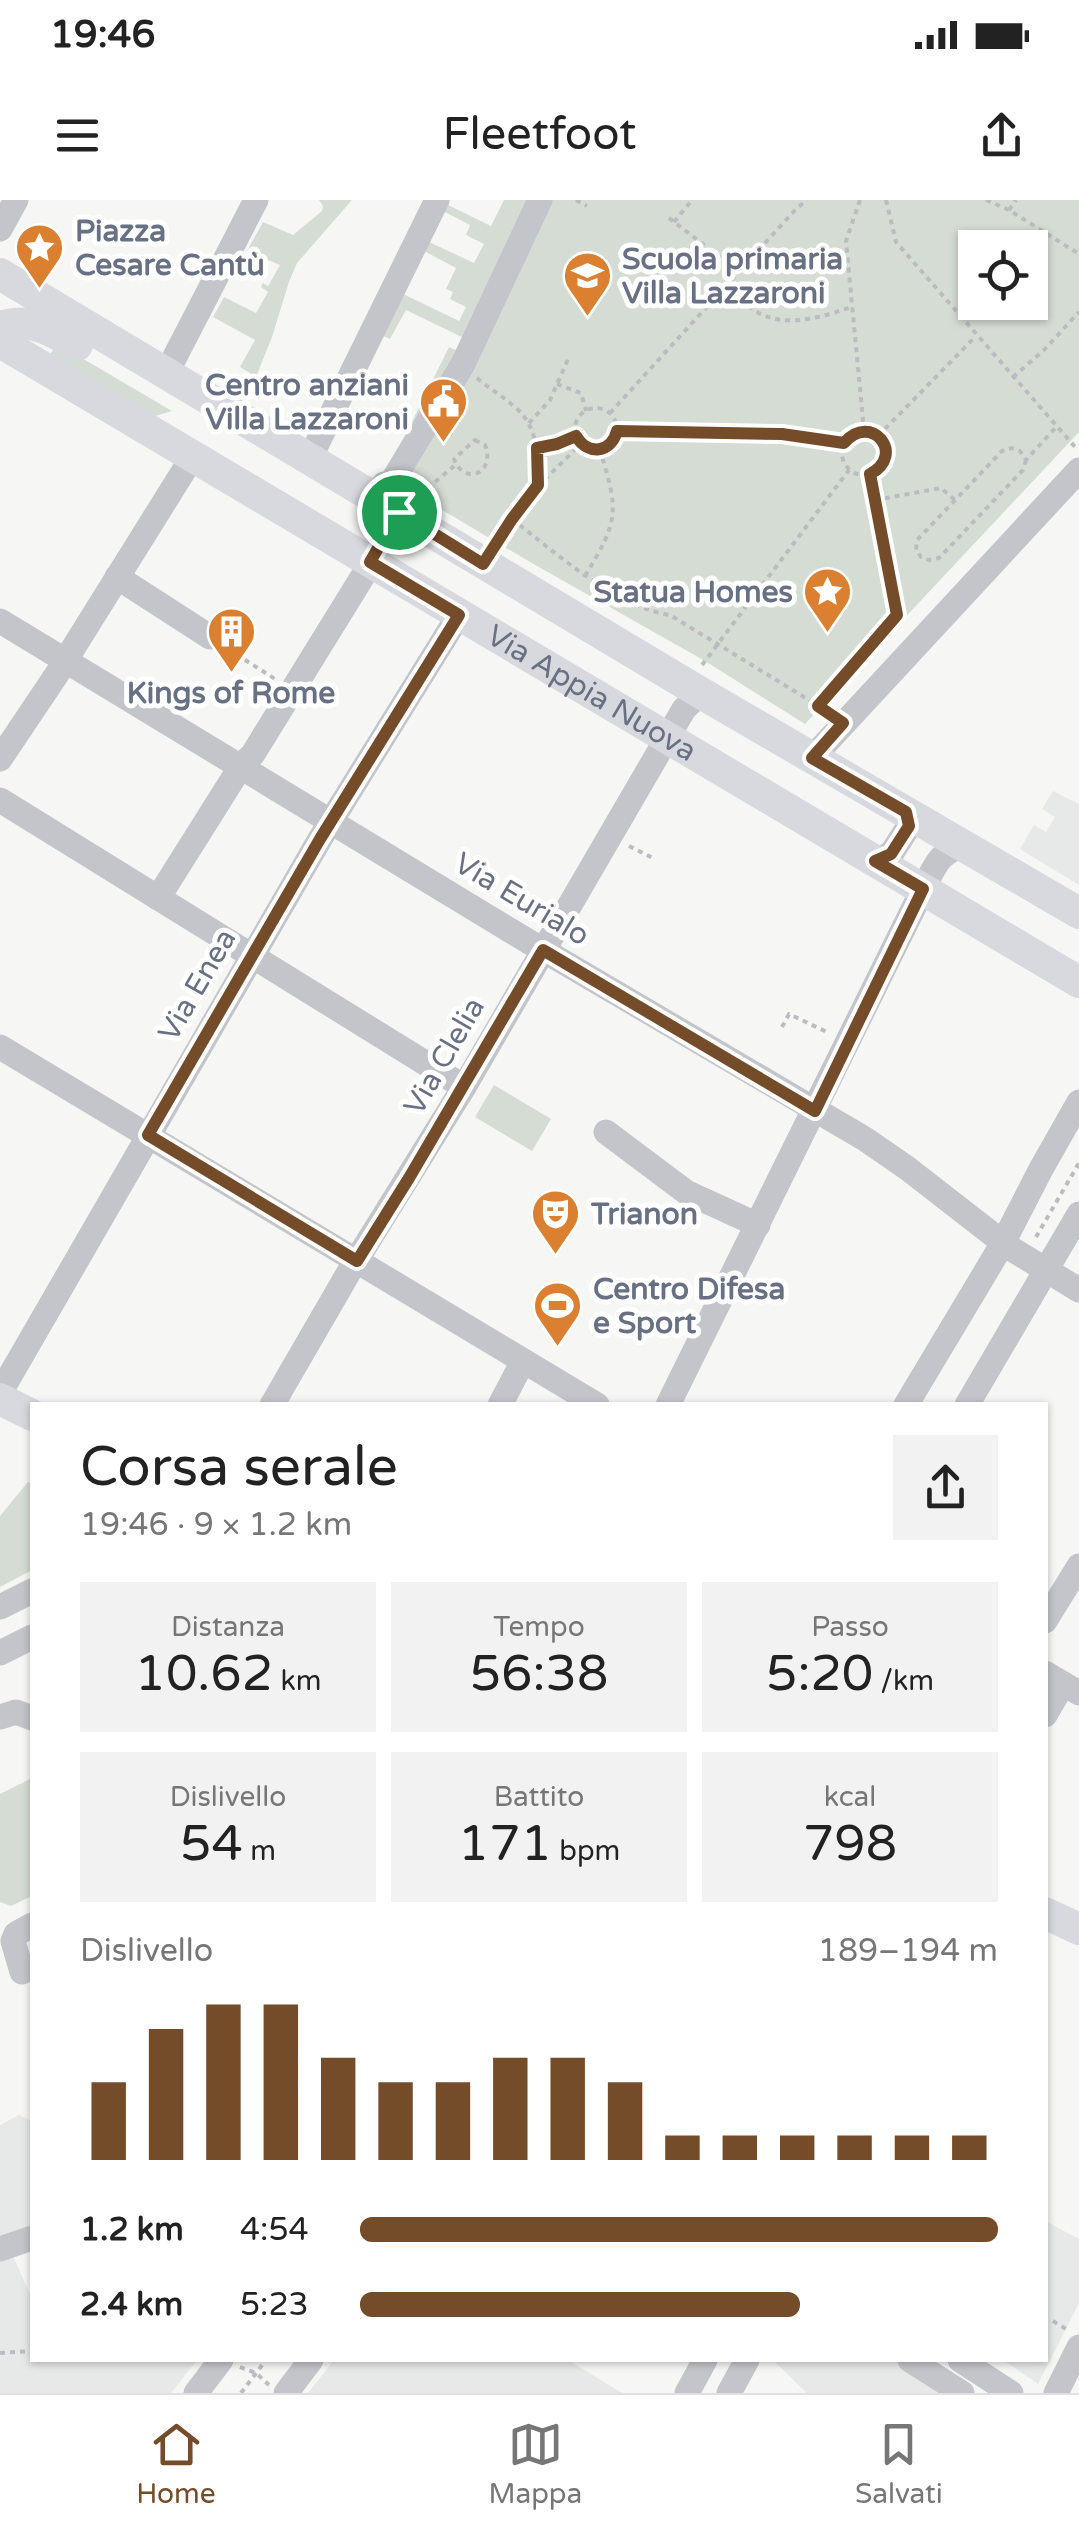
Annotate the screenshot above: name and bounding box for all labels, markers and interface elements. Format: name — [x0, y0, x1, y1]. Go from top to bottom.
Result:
text: 19:46 — [50, 12, 155, 58]
icon: menu — [50, 108, 105, 163]
text: Fleetfoot — [443, 108, 637, 162]
icon: share — [974, 108, 1029, 163]
place label: Piazza Cesare Cantù — [75, 213, 265, 284]
place icon: Piazza Cesare Cantù — [14, 222, 66, 290]
map controls — [958, 230, 1048, 320]
button: locate — [958, 230, 1048, 320]
place label: Scuola primaria Villa Lazzaroni — [622, 241, 843, 312]
school or university icon: Scuola primaria Villa Lazzaroni — [561, 250, 613, 318]
place label: Centro anziani Villa Lazzaroni — [205, 367, 409, 438]
public building icon: Centro anziani Villa Lazzaroni — [418, 376, 470, 444]
pin — [357, 470, 442, 555]
icon: arrive — [372, 485, 427, 540]
place icon: Statua Homes — [802, 566, 854, 634]
place label: Statua Homes — [593, 574, 793, 611]
building icon: Kings of Rome — [205, 606, 257, 674]
street label: Via Appia Nuova — [480, 617, 703, 770]
place label: Kings of Rome — [127, 675, 335, 712]
street label: Via Eurialo — [447, 845, 596, 954]
street label: Via Enea — [150, 922, 244, 1048]
street label: Via Clelia — [396, 991, 493, 1122]
theatre icon: Trianon — [530, 1188, 582, 1256]
place label: Trianon — [590, 1196, 698, 1233]
place label: Centro Difesa e Sport — [593, 1271, 785, 1342]
sports icon: Centro Difesa e Sport — [532, 1280, 584, 1348]
text: Corsa serale — [80, 1435, 398, 1501]
button: share — [893, 1435, 998, 1540]
text: 19:46 · 9 × 1.2 km — [80, 1506, 352, 1544]
text: Distanza — [171, 1610, 285, 1644]
text: Tempo — [493, 1610, 585, 1644]
text: Passo — [811, 1610, 889, 1644]
text: 10.62 — [135, 1644, 273, 1704]
text: 56:38 — [470, 1644, 608, 1704]
text: 5:20 — [766, 1644, 873, 1704]
text: km — [273, 1664, 321, 1698]
text: /km — [873, 1664, 934, 1698]
text: Dislivello — [170, 1780, 286, 1814]
text: Battito — [494, 1780, 584, 1814]
text: kcal — [824, 1780, 876, 1814]
text: 54 — [180, 1814, 243, 1874]
text: 171 — [458, 1814, 552, 1874]
text: 798 — [803, 1814, 897, 1874]
text: m — [243, 1834, 276, 1868]
text: bpm — [552, 1834, 620, 1868]
text: Dislivello — [80, 1932, 213, 1970]
text: 189–194 m — [818, 1932, 998, 1970]
text: 1.2 km — [80, 2211, 184, 2249]
text: 4:54 — [240, 2211, 309, 2249]
text: 2.4 km — [80, 2286, 183, 2324]
text: 5:23 — [240, 2286, 309, 2324]
tab: Home — [136, 2417, 216, 2511]
tab: Mappa — [488, 2417, 582, 2511]
tab: Salvati — [855, 2417, 943, 2511]

